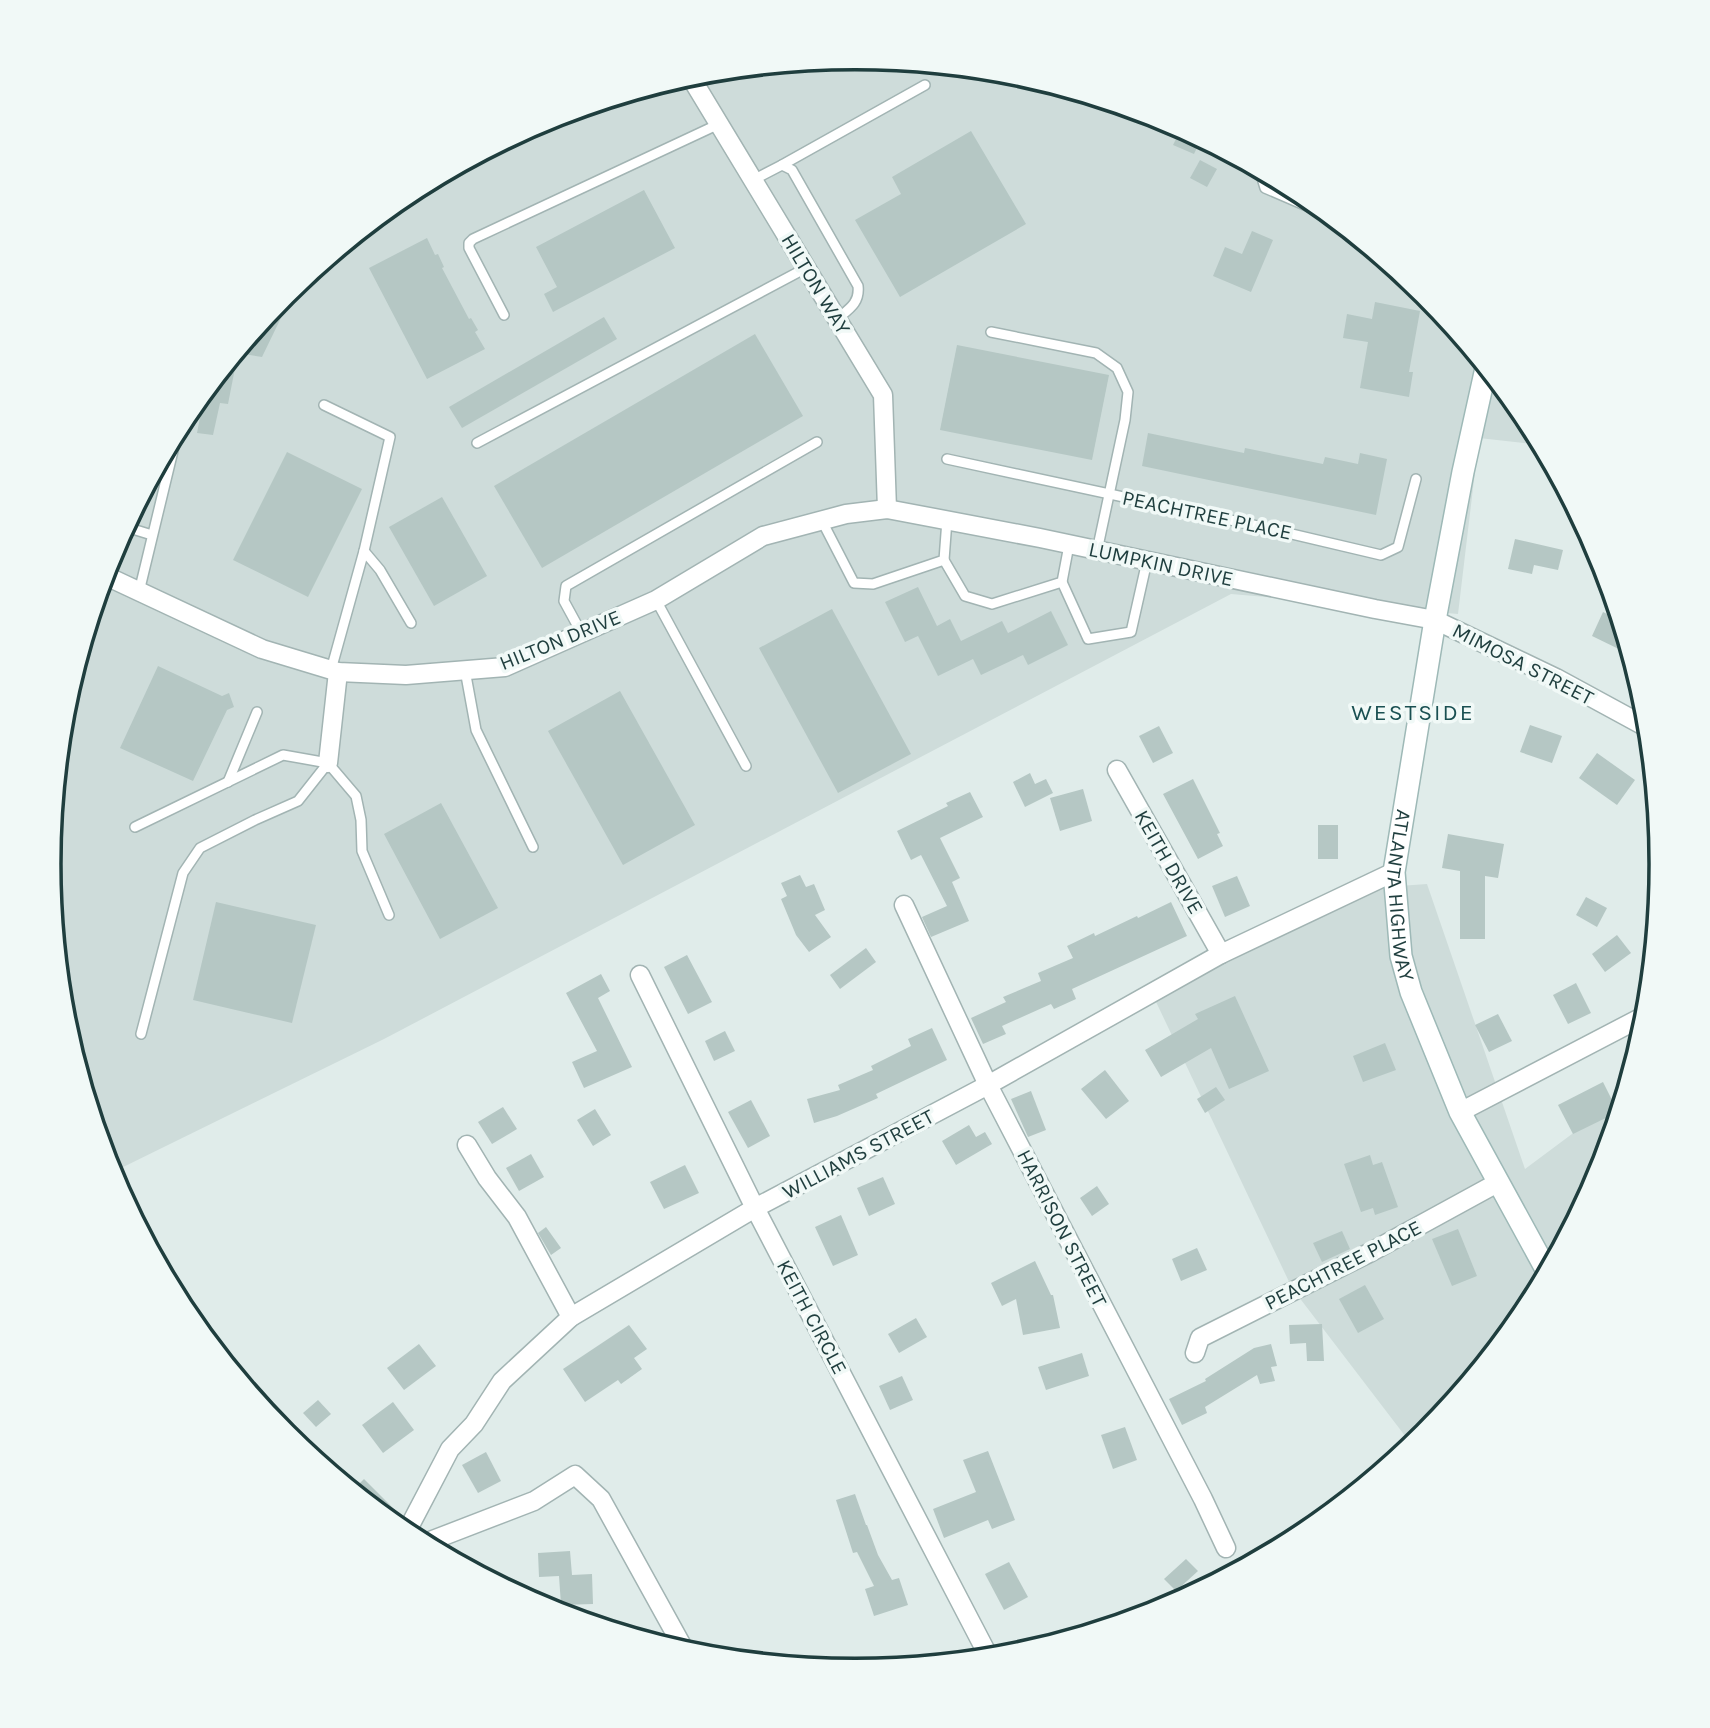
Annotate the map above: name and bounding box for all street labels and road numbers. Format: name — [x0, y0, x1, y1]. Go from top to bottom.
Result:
street label: HILTON WAY — [777, 229, 856, 339]
street label: PEACHTREE PLACE — [1120, 485, 1294, 545]
street label: LUMPKIN DRIVE — [1087, 537, 1235, 591]
street label: HILTON DRIVE — [496, 605, 624, 675]
street label: MIMOSA STREET — [1449, 618, 1598, 710]
street label: KEITH DRIVE — [1130, 806, 1208, 918]
street label: ATLANTA HIGHWAY — [1381, 808, 1420, 985]
street label: WILLIAMS STREET — [778, 1104, 938, 1204]
street label: HARRISON STREET — [1012, 1145, 1112, 1311]
street label: PEACHTREE PLACE — [1261, 1215, 1425, 1315]
street label: KEITH CIRCLE — [772, 1256, 852, 1378]

